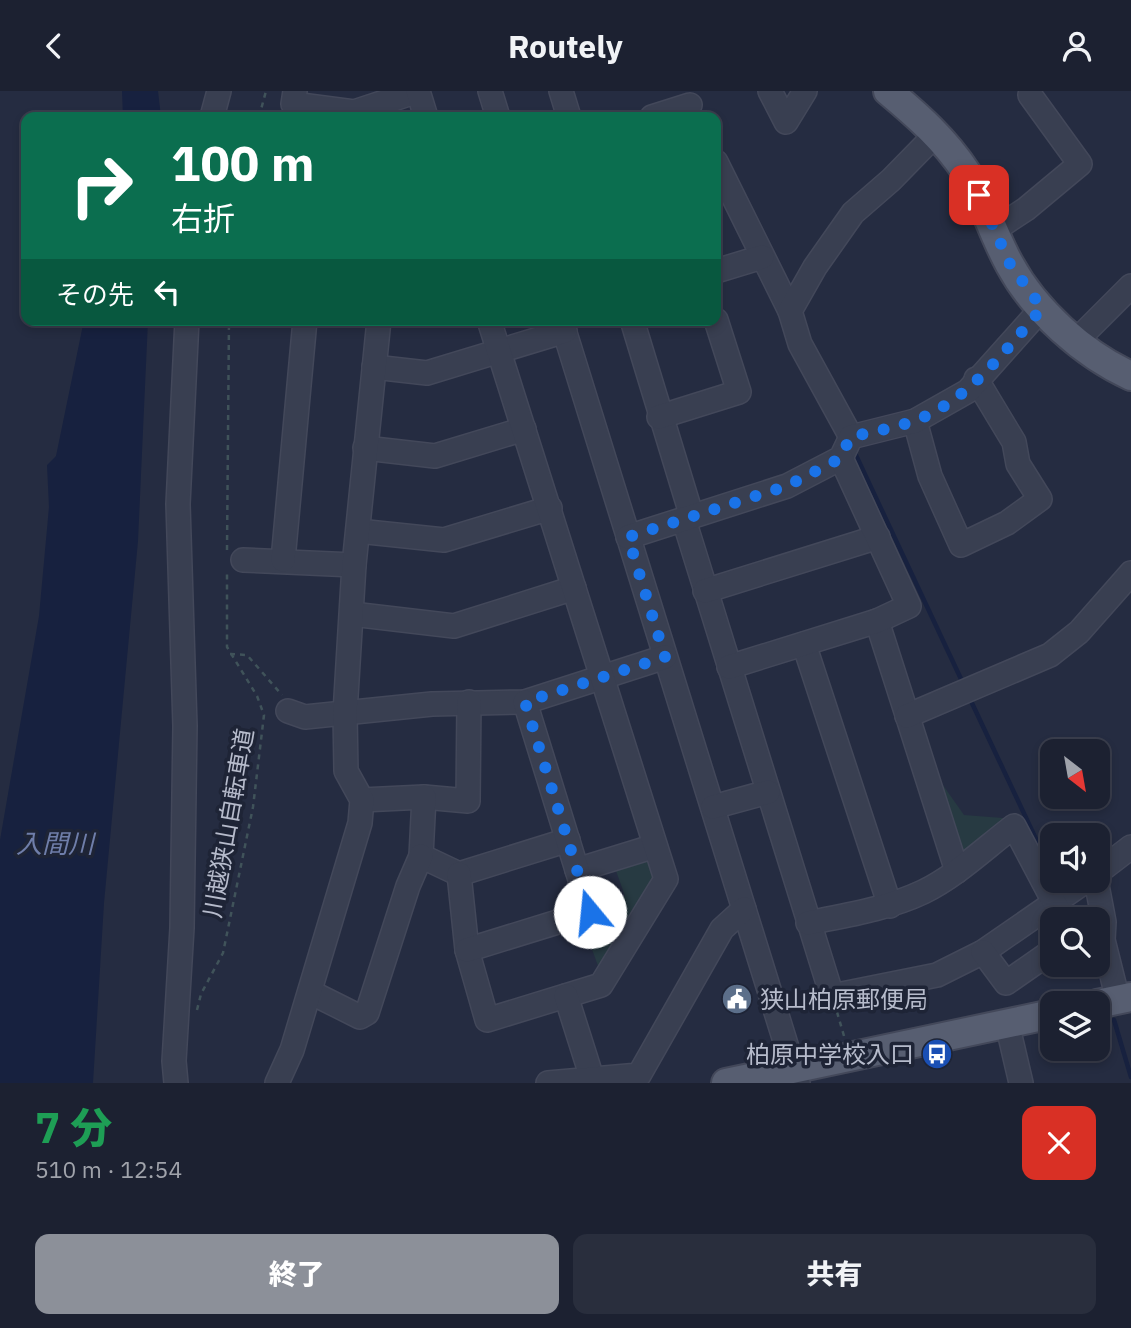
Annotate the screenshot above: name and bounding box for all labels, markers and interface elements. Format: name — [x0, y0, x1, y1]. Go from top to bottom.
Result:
text: Routely — [508, 25, 623, 67]
icon: back — [35, 27, 73, 65]
icon: person — [1058, 27, 1096, 65]
text: 100 m — [171, 131, 315, 194]
icon: right — [56, 140, 147, 231]
pin — [949, 165, 1009, 225]
icon: arrive — [960, 176, 998, 214]
text: 右折 — [171, 197, 235, 239]
icon: left — [148, 273, 186, 311]
text: その先 — [56, 277, 134, 311]
street label: 川越狭山自転車道 — [196, 726, 260, 920]
north arrow — [1040, 739, 1110, 809]
map controls — [1040, 739, 1110, 1061]
button: sound — [1040, 823, 1110, 893]
water label: 入間川 — [16, 826, 97, 860]
position arrow — [553, 875, 627, 949]
button: search — [1040, 907, 1110, 977]
public building icon: 狭山柏原郵便局 — [720, 982, 754, 1016]
place label: 狭山柏原郵便局 — [760, 983, 928, 1015]
button: layers — [1040, 991, 1110, 1061]
bus stop icon: 柏原中学校入口 — [920, 1037, 954, 1071]
place label: 柏原中学校入口 — [746, 1038, 914, 1070]
text: 7 分 — [35, 1100, 112, 1155]
button: close — [1022, 1106, 1096, 1180]
text: 510 m · 12:54 — [35, 1154, 182, 1184]
button: 終了 — [35, 1234, 559, 1314]
button: 共有 — [573, 1234, 1096, 1314]

